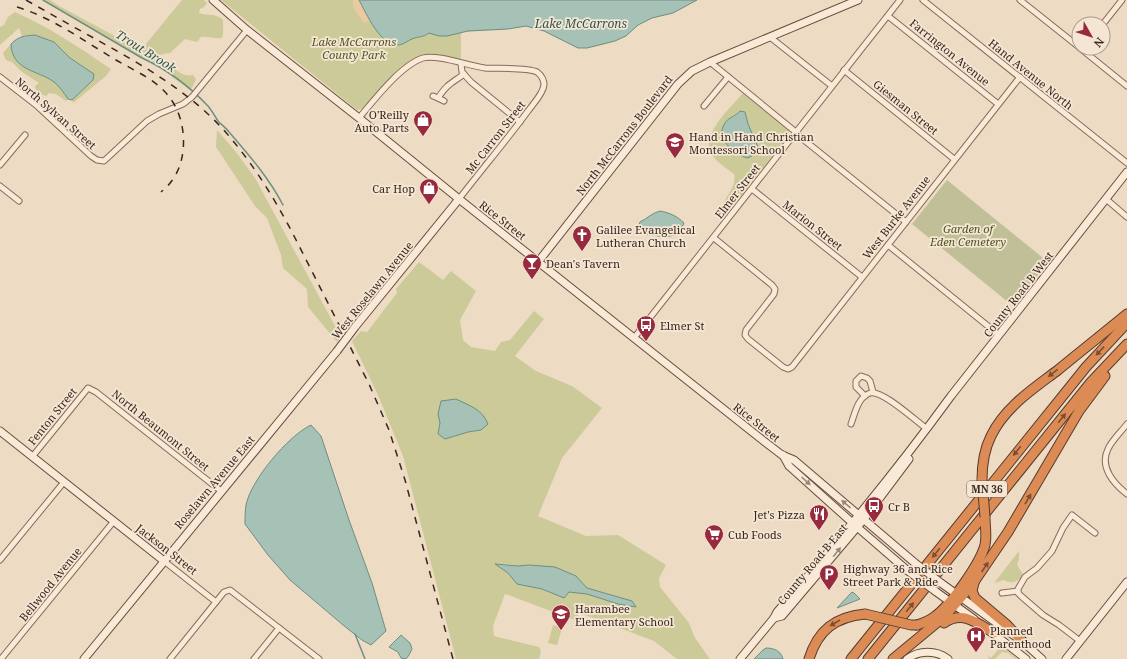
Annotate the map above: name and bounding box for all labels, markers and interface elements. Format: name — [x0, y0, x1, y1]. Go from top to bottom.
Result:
water label: Lake McCarrons — [534, 15, 628, 32]
street label: Farrington Avenue — [907, 15, 993, 89]
north arrow — [1071, 16, 1111, 56]
water label: Trout Brook — [113, 26, 180, 77]
park label: Lake McCarrons County Park — [311, 34, 396, 62]
street label: Hand Avenue North — [986, 35, 1076, 113]
text: N — [1090, 35, 1108, 51]
street label: North McCarrons Boulevard — [572, 72, 676, 198]
street label: North Sylvan Street — [13, 74, 100, 152]
street label: Giesman Street — [870, 76, 942, 138]
street label: Mc Carron Street — [462, 97, 528, 177]
place label: O'Reilly Auto Parts — [355, 107, 410, 135]
shop icon: O'Reilly Auto Parts — [412, 109, 434, 137]
place label: Hand in Hand Christian Montessori School — [689, 129, 814, 157]
school or university icon: Hand in Hand Christian Montessori School — [664, 131, 686, 159]
street label: Elmer Street — [711, 161, 763, 221]
street label: West Burke Avenue — [859, 172, 933, 262]
shop icon: Car Hop — [418, 177, 440, 205]
place label: Car Hop — [372, 181, 415, 196]
street label: Rice Street — [476, 197, 530, 243]
street label: Marion Street — [780, 197, 846, 253]
park label: Garden of Eden Cemetery — [929, 221, 1006, 249]
place label: Galilee Evangelical Lutheran Church — [596, 222, 696, 250]
church icon: Galilee Evangelical Lutheran Church — [571, 224, 593, 252]
street label: West Roselawn Avenue — [328, 238, 416, 342]
street label: County Road B West — [980, 248, 1056, 340]
bar icon: Dean's Tavern — [521, 252, 543, 280]
place label: Dean's Tavern — [546, 256, 620, 271]
bus stop icon: Elmer St — [635, 314, 657, 342]
place label: Elmer St — [660, 318, 705, 333]
one-way arrow — [1095, 346, 1104, 356]
one-way arrow — [1047, 369, 1058, 378]
street label: Fenton Street — [24, 384, 80, 448]
street label: North Beaumont Street — [109, 386, 213, 474]
street label: Rice Street — [730, 399, 784, 445]
one-way arrow — [1058, 413, 1066, 424]
street label: Roselawn Avenue East — [170, 432, 258, 532]
one-way arrow — [1013, 446, 1022, 457]
one-way arrow — [801, 476, 811, 485]
road number: MN 36 — [967, 481, 1007, 497]
one-way arrow — [1024, 493, 1031, 505]
bus stop icon: Cr B — [863, 495, 885, 523]
one-way arrow — [841, 499, 851, 508]
place label: Cr B — [888, 499, 910, 514]
restaurant icon: Jet's Pizza — [808, 503, 830, 531]
place label: Jet's Pizza — [752, 507, 805, 522]
street label: Jackson Street — [132, 520, 201, 578]
street label: County Road B East — [774, 520, 850, 608]
supermarket icon: Cub Foods — [703, 523, 725, 551]
place label: Cub Foods — [728, 527, 782, 542]
street label: Bellwood Avenue — [16, 544, 85, 624]
one-way arrow — [833, 546, 841, 557]
one-way arrow — [931, 547, 940, 558]
place label: Highway 36 and Rice Street Park & Ride — [843, 561, 953, 589]
one-way arrow — [981, 561, 989, 572]
parking icon: Highway 36 and Rice Street Park & Ride — [818, 563, 840, 591]
place label: Harambee Elementary School — [575, 601, 674, 629]
one-way arrow — [906, 601, 915, 612]
school or university icon: Harambee Elementary School — [550, 603, 572, 631]
one-way arrow — [829, 619, 841, 626]
place label: Planned Parenthood — [990, 623, 1052, 651]
hospital icon: Planned Parenthood — [965, 625, 987, 653]

